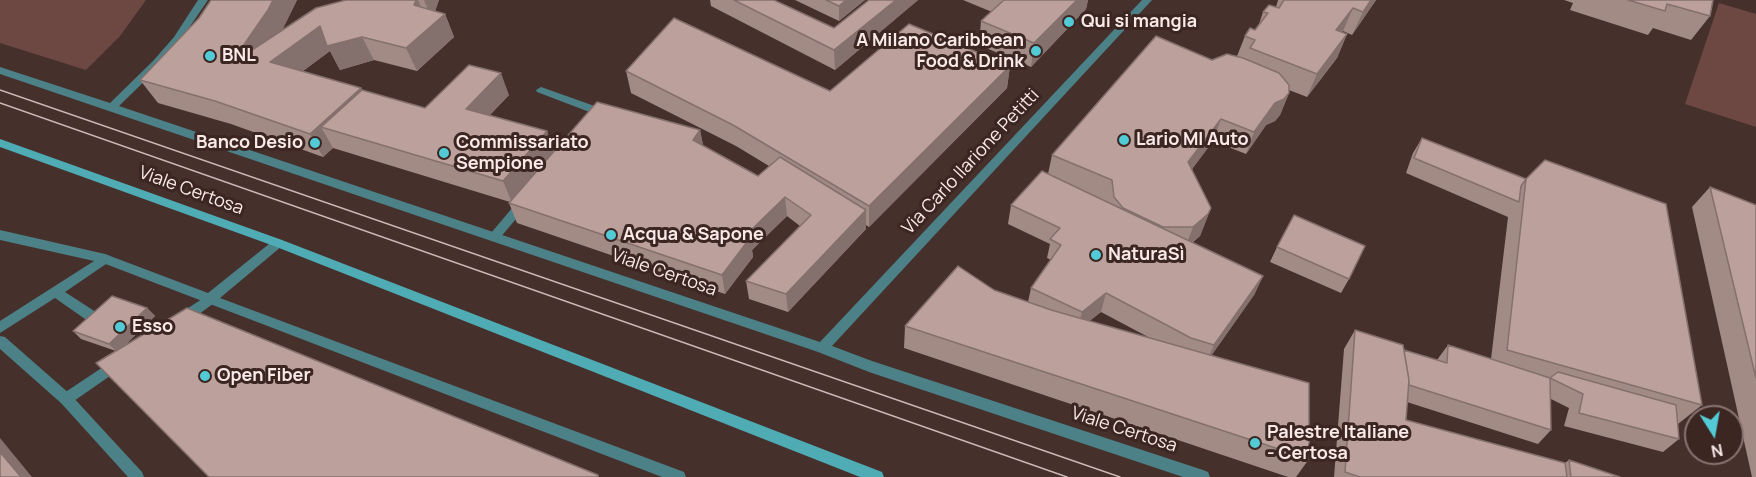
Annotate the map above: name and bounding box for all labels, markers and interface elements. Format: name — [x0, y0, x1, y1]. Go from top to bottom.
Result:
place label: Qui si mangia — [1081, 11, 1197, 33]
marker: Qui si mangia — [1062, 15, 1076, 29]
place label: A Milano Caribbean Food & Drink — [856, 30, 1024, 72]
marker: A Milano Caribbean Food & Drink — [1029, 44, 1043, 58]
place label: BNL — [222, 45, 256, 67]
marker: BNL — [203, 49, 217, 63]
street label: Via Carlo Ilarione Petitti — [898, 85, 1044, 239]
place label: Lario MI Auto — [1136, 129, 1249, 151]
place label: Banco Desio — [196, 132, 303, 154]
place label: Commissariato Sempione — [456, 132, 589, 174]
marker: Lario MI Auto — [1117, 133, 1131, 147]
marker: Banco Desio — [308, 136, 322, 150]
marker: Commissariato Sempione — [437, 146, 451, 160]
street label: Viale Certosa — [136, 162, 246, 220]
place label: Acqua & Sapone — [623, 224, 764, 246]
marker: Acqua & Sapone — [604, 228, 618, 242]
place label: NaturaSì — [1108, 244, 1185, 266]
street label: Viale Certosa — [609, 245, 719, 301]
marker: NaturaSì — [1089, 248, 1103, 262]
place label: Esso — [132, 316, 173, 338]
marker: Esso — [113, 320, 127, 334]
place label: Open Fiber — [217, 365, 311, 387]
marker: Open Fiber — [198, 369, 212, 383]
street label: Viale Certosa — [1068, 403, 1180, 457]
north arrow — [1684, 405, 1744, 465]
place label: Palestre Italiane - Certosa — [1267, 422, 1409, 464]
marker: Palestre Italiane - Certosa — [1248, 436, 1262, 450]
text: N — [1709, 439, 1725, 463]

